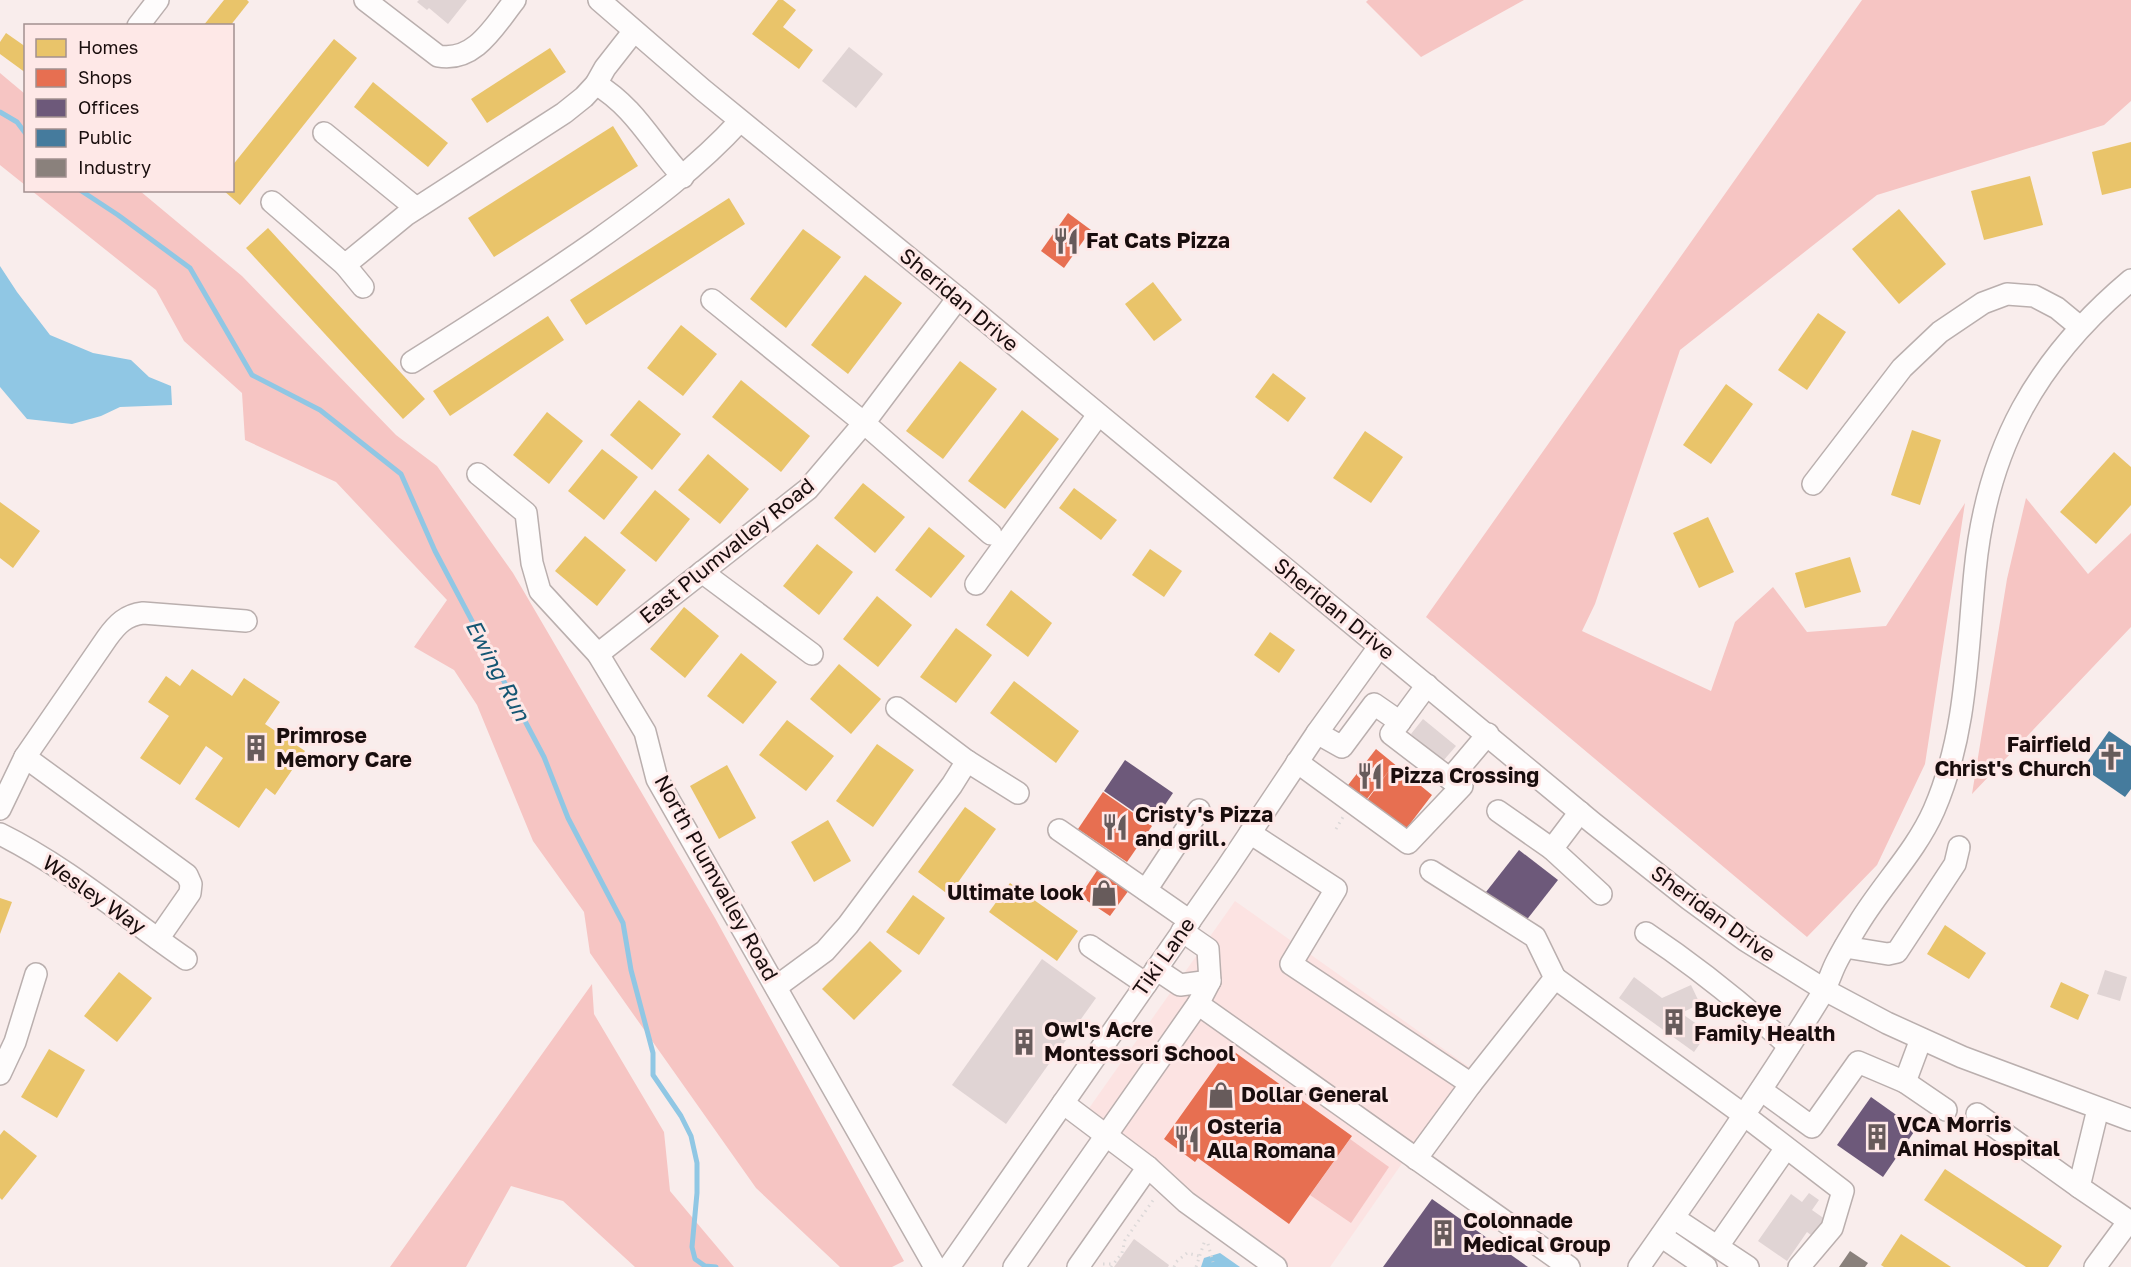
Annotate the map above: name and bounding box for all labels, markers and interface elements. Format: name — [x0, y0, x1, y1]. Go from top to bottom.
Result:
legend — [24, 24, 234, 192]
text: Homes — [78, 36, 138, 58]
text: Shops — [78, 66, 132, 88]
text: Offices — [78, 96, 139, 118]
text: Public — [78, 126, 132, 148]
text: Industry — [78, 156, 151, 178]
restaurant icon: Fat Cats Pizza — [1051, 226, 1081, 256]
place label: Fat Cats Pizza — [1086, 227, 1230, 253]
street label: Sheridan Drive — [895, 242, 1024, 357]
street label: East Plumvalley Road — [634, 472, 819, 629]
street label: Sheridan Drive — [1269, 552, 1400, 665]
water label: Ewing Run — [461, 614, 537, 726]
place label: Primrose Memory Care — [276, 722, 412, 772]
place label: Fairfield Christ's Church — [1934, 731, 2091, 781]
building icon: Primrose Memory Care — [241, 733, 271, 763]
church icon: Fairfield Christ's Church — [2096, 742, 2126, 772]
restaurant icon: Pizza Crossing — [1355, 761, 1385, 791]
place label: Pizza Crossing — [1390, 762, 1539, 788]
street label: North Plumvalley Road — [649, 770, 784, 985]
place label: Cristy's Pizza and grill. — [1135, 801, 1273, 851]
restaurant icon: Cristy's Pizza and grill. — [1100, 812, 1130, 842]
street label: Wesley Way — [38, 849, 152, 940]
street label: Sheridan Drive — [1646, 859, 1781, 967]
shop icon: Ultimate look — [1089, 878, 1119, 908]
place label: Ultimate look — [947, 879, 1084, 905]
street label: Tiki Lane — [1127, 912, 1200, 1001]
place label: Buckeye Family Health — [1694, 996, 1835, 1046]
building icon: Buckeye Family Health — [1659, 1007, 1689, 1037]
place label: Owl's Acre Montessori School — [1044, 1016, 1235, 1066]
building icon: Owl's Acre Montessori School — [1009, 1027, 1039, 1057]
shop icon: Dollar General — [1206, 1080, 1236, 1110]
place label: Dollar General — [1241, 1081, 1388, 1107]
place label: VCA Morris Animal Hospital — [1897, 1111, 2060, 1161]
place label: Osteria Alla Romana — [1207, 1113, 1336, 1163]
building icon: VCA Morris Animal Hospital — [1862, 1122, 1892, 1152]
restaurant icon: Osteria Alla Romana — [1172, 1124, 1202, 1154]
place label: Colonnade Medical Group — [1463, 1207, 1611, 1257]
building icon: Colonnade Medical Group — [1428, 1218, 1458, 1248]

